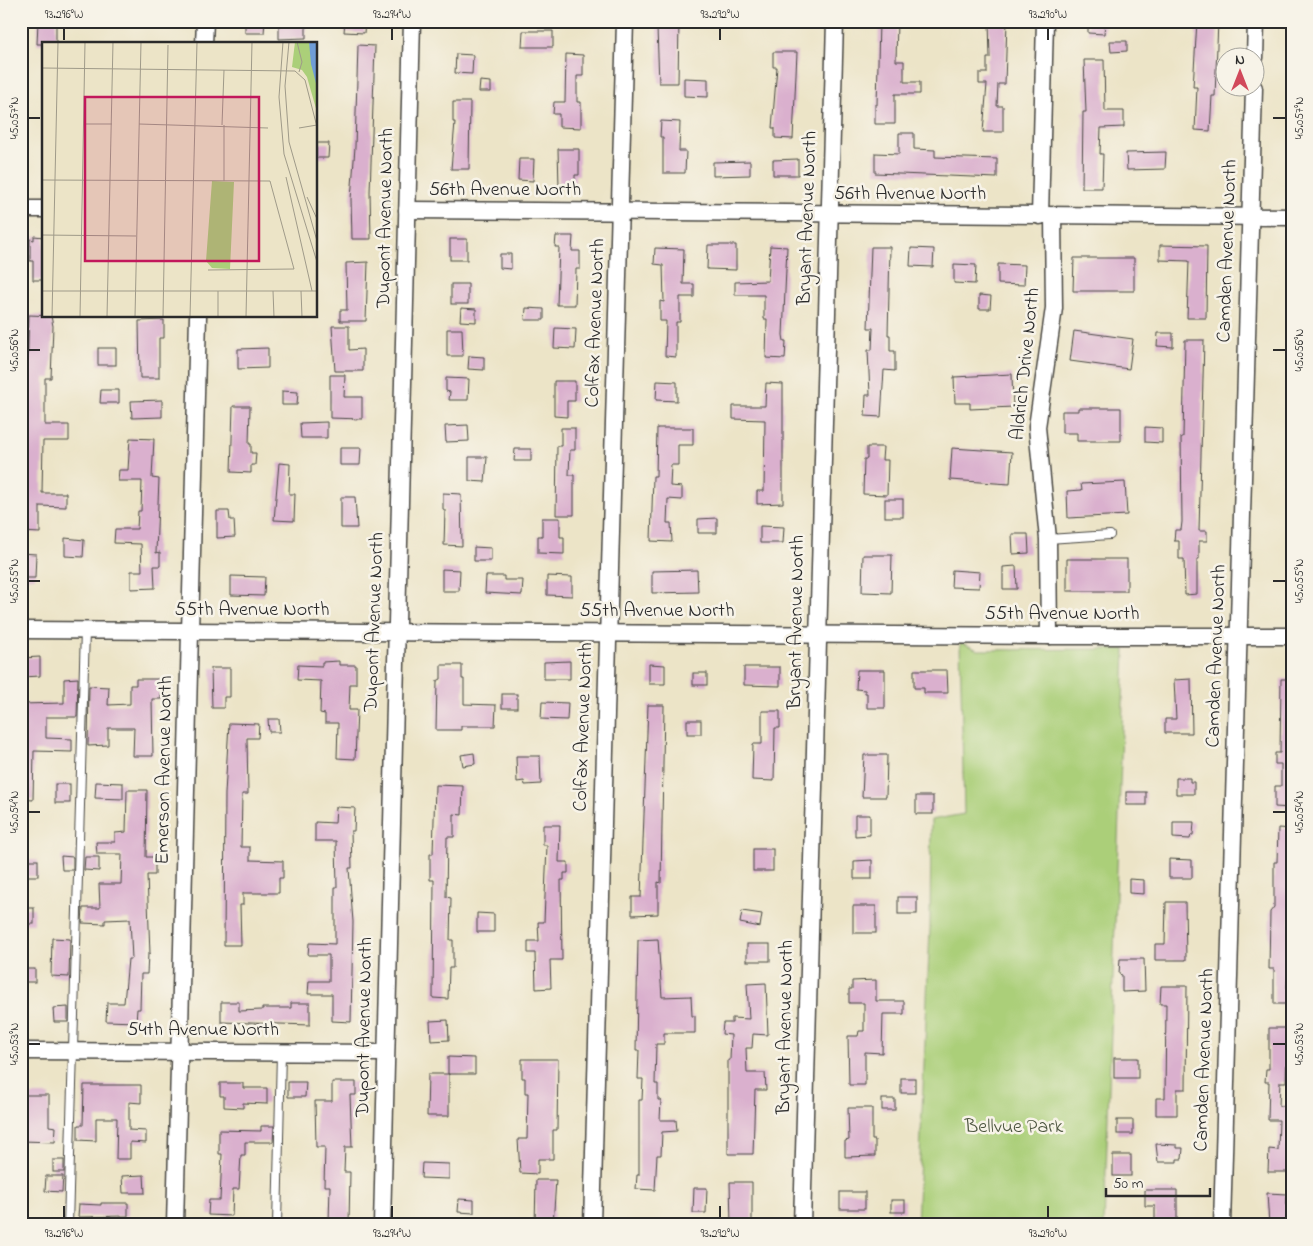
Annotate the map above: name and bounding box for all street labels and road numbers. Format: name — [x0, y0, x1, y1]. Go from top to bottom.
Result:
street label: Dupont Avenue North — [370, 128, 402, 309]
street label: Bryant Avenue North — [790, 130, 826, 307]
street label: Camden Avenue North — [1210, 159, 1246, 343]
street label: 56th Avenue North — [429, 176, 581, 205]
street label: 56th Avenue North — [834, 180, 986, 209]
street label: Colfax Avenue North — [579, 238, 613, 408]
street label: Aldrich Drive North — [1004, 286, 1048, 442]
street label: Dupont Avenue North — [357, 532, 393, 713]
street label: Bryant Avenue North — [781, 535, 813, 710]
street label: Camden Avenue North — [1199, 564, 1235, 748]
street label: 55th Avenue North — [174, 596, 330, 625]
street label: 55th Avenue North — [579, 597, 735, 626]
street label: 55th Avenue North — [984, 600, 1140, 629]
street label: Colfax Avenue North — [567, 642, 601, 812]
street label: Emerson Avenue North — [149, 675, 181, 865]
street label: Dupont Avenue North — [349, 937, 381, 1118]
street label: Bryant Avenue North — [770, 940, 802, 1115]
street label: Camden Avenue North — [1187, 968, 1223, 1152]
street label: 54th Avenue North — [127, 1016, 279, 1045]

